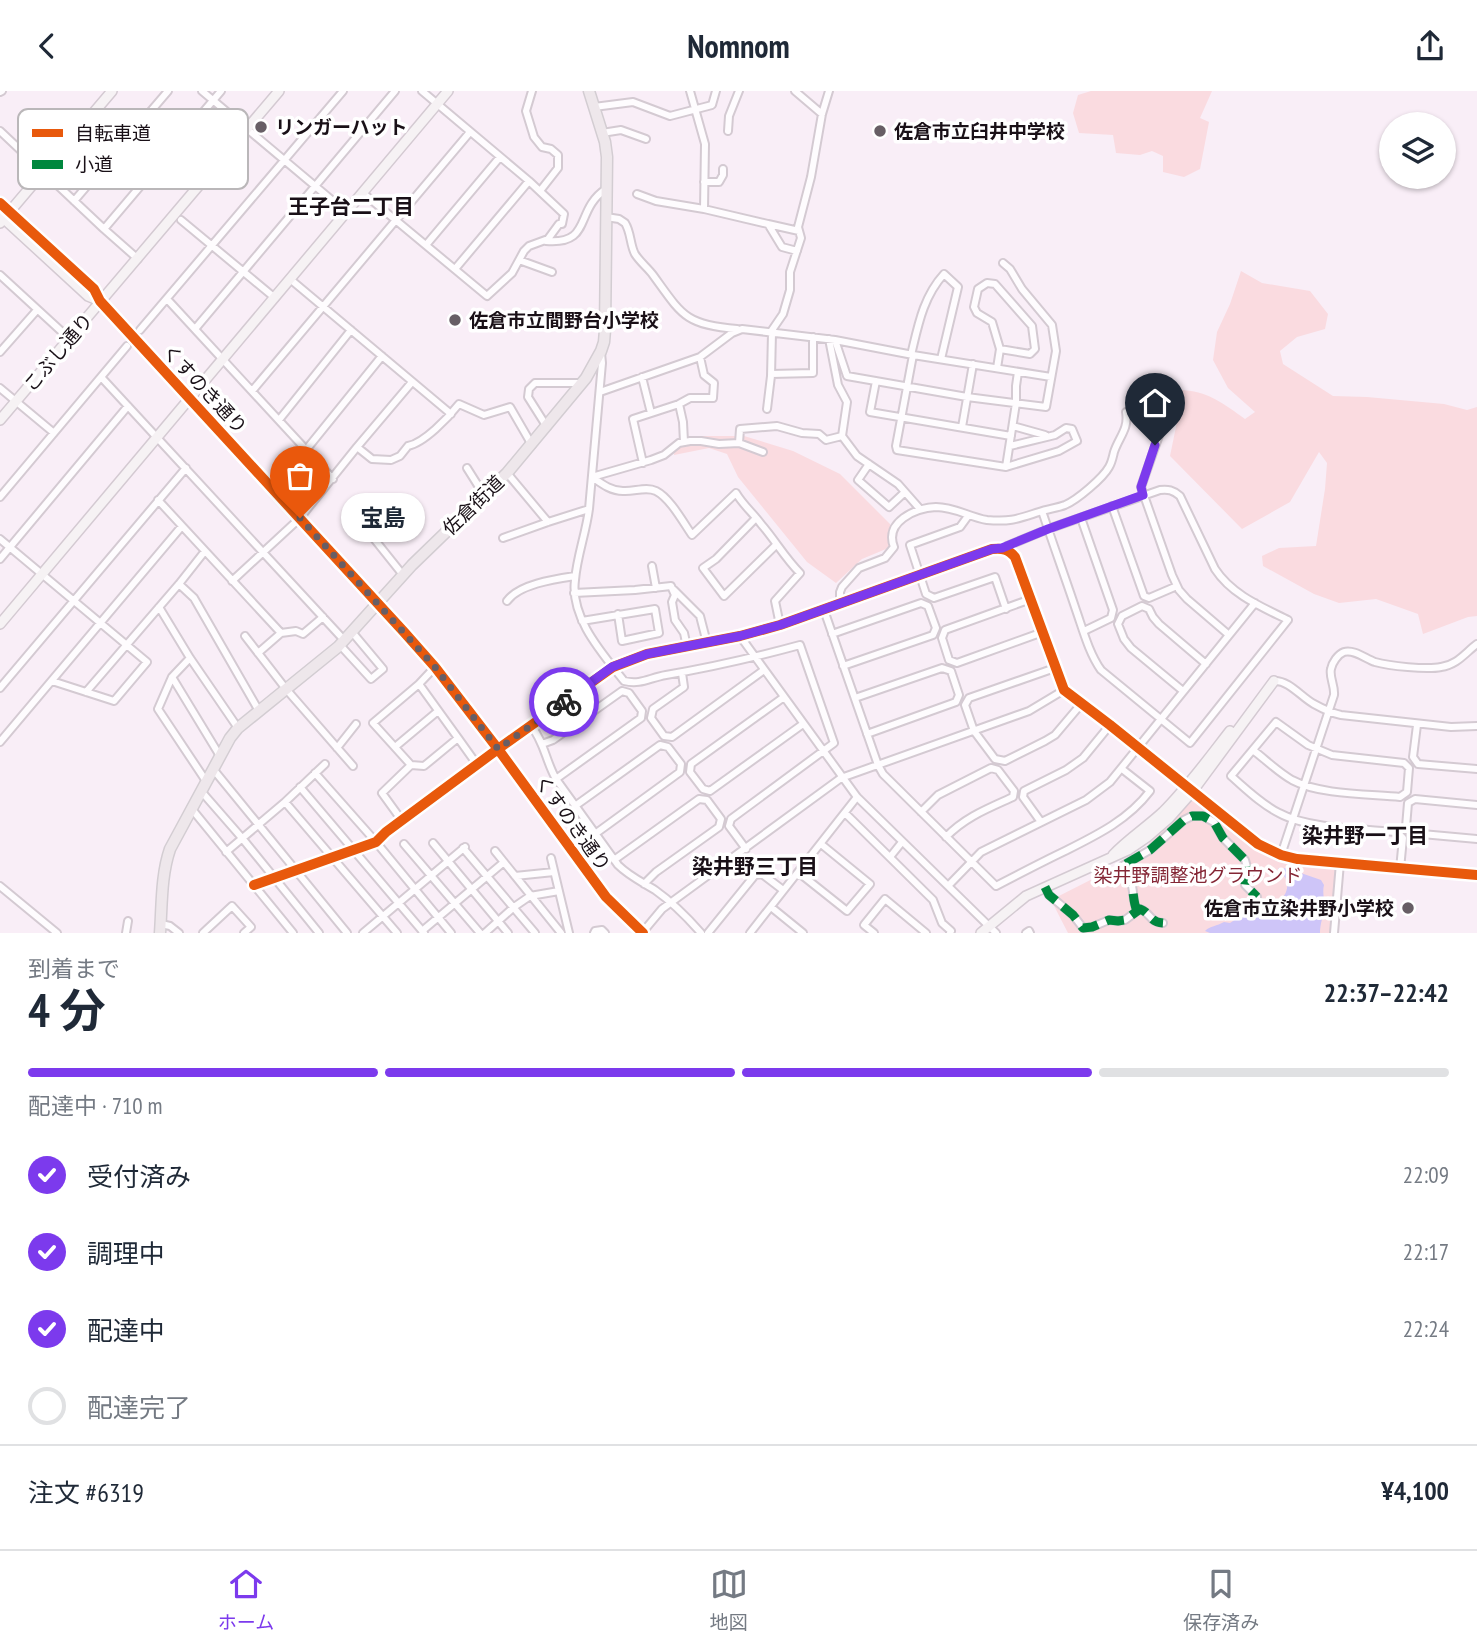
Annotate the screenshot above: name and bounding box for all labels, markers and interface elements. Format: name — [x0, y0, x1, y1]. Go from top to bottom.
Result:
text: Nomnom — [687, 25, 790, 67]
icon: back — [28, 27, 66, 65]
icon: share — [1411, 27, 1449, 65]
legend — [18, 109, 248, 189]
map controls — [1379, 112, 1456, 189]
button: layers — [1379, 112, 1456, 189]
place label: リンガーハット — [275, 115, 408, 139]
marker: リンガーハット — [253, 119, 269, 135]
place label: 佐倉市立臼井中学校 — [894, 119, 1065, 143]
text: 自転車道 — [75, 121, 151, 145]
marker: 佐倉市立臼井中学校 — [872, 123, 888, 139]
text: 小道 — [75, 152, 113, 176]
district label: 王子台二丁目 — [288, 193, 414, 220]
street label: こぶし通り — [18, 308, 98, 396]
place label: 佐倉市立間野台小学校 — [469, 308, 659, 332]
marker: 佐倉市立間野台小学校 — [447, 312, 463, 328]
street label: くすのき通り — [158, 339, 252, 439]
pin — [1125, 373, 1185, 445]
icon: home — [1136, 384, 1174, 422]
pin — [270, 446, 330, 518]
icon: bag — [281, 457, 319, 495]
street label: 佐倉街道 — [437, 470, 509, 540]
callout: 宝島 — [342, 493, 426, 543]
text: 宝島 — [360, 503, 406, 532]
courier — [529, 667, 599, 737]
icon: bike — [545, 683, 583, 721]
street label: くすのき通り — [530, 770, 616, 876]
district label: 染井野一丁目 — [1302, 822, 1428, 849]
district label: 染井野三丁目 — [692, 853, 818, 880]
park label: 染井野調整池グラウンド — [1093, 863, 1303, 887]
place label: 佐倉市立染井野小学校 — [1204, 896, 1394, 920]
marker: 佐倉市立染井野小学校 — [1400, 900, 1416, 916]
text: 到着まで — [28, 954, 120, 983]
text: 22:37–22:42 — [1324, 976, 1449, 1009]
text: 4 分 — [28, 980, 105, 1040]
text: 配達中 · 710 m — [28, 1091, 163, 1120]
icon: check — [28, 1156, 66, 1194]
text: 受付済み — [87, 1160, 191, 1193]
text: 22:09 — [1403, 1160, 1449, 1189]
icon: check — [28, 1233, 66, 1271]
text: 調理中 — [87, 1237, 165, 1270]
text: 22:17 — [1403, 1237, 1449, 1266]
icon: check — [28, 1310, 66, 1348]
text: 配達中 — [87, 1314, 165, 1347]
text: 22:24 — [1403, 1314, 1449, 1343]
text: 配達完了 — [87, 1391, 191, 1424]
text: ¥4,100 — [1381, 1474, 1449, 1507]
text: 注文 #6319 — [28, 1476, 144, 1509]
tab: ホーム — [218, 1565, 274, 1634]
tab: 地図 — [710, 1565, 748, 1634]
tab: 保存済み — [1183, 1565, 1259, 1634]

